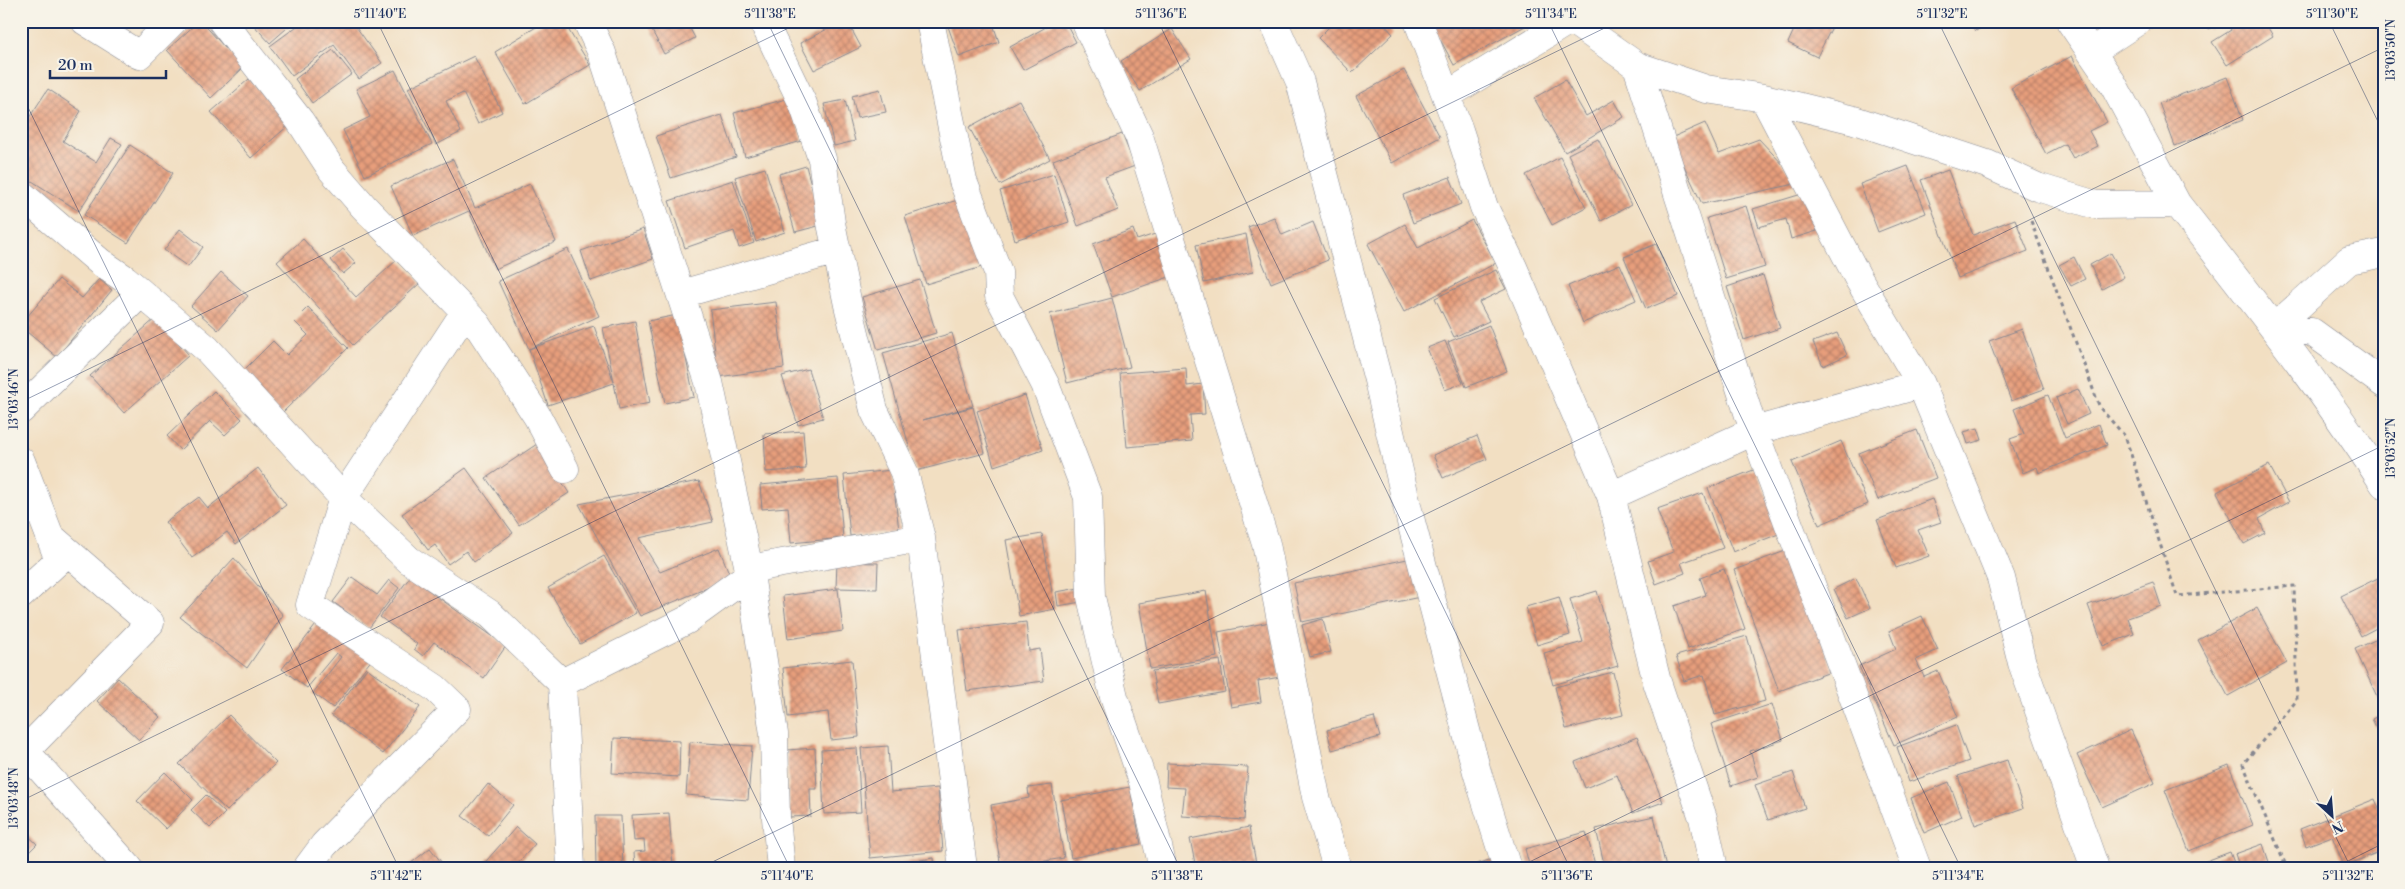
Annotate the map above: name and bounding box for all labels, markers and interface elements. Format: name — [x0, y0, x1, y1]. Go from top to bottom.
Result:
text: 5°11'40"E — [354, 7, 406, 22]
text: 5°11'38"E — [744, 7, 796, 22]
text: 5°11'36"E — [1135, 7, 1187, 22]
text: 5°11'34"E — [1525, 7, 1577, 22]
text: 5°11'32"E — [1917, 7, 1967, 22]
text: 5°11'30"E — [2306, 7, 2358, 22]
text: 13°03'50"N — [2384, 19, 2399, 81]
scale bar — [50, 48, 166, 80]
text: 20 m — [58, 56, 93, 75]
text: 13°03'46"N — [7, 368, 22, 430]
text: 13°03'52"N — [2384, 418, 2399, 478]
text: 13°03'48"N — [7, 767, 22, 829]
north arrow — [2308, 792, 2358, 842]
text: N — [2328, 816, 2346, 837]
text: 5°11'42"E — [370, 869, 422, 884]
text: 5°11'40"E — [761, 869, 813, 884]
text: 5°11'38"E — [1151, 869, 1203, 884]
text: 5°11'36"E — [1541, 869, 1593, 884]
text: 5°11'34"E — [1932, 869, 1984, 884]
text: 5°11'32"E — [2323, 869, 2373, 884]

